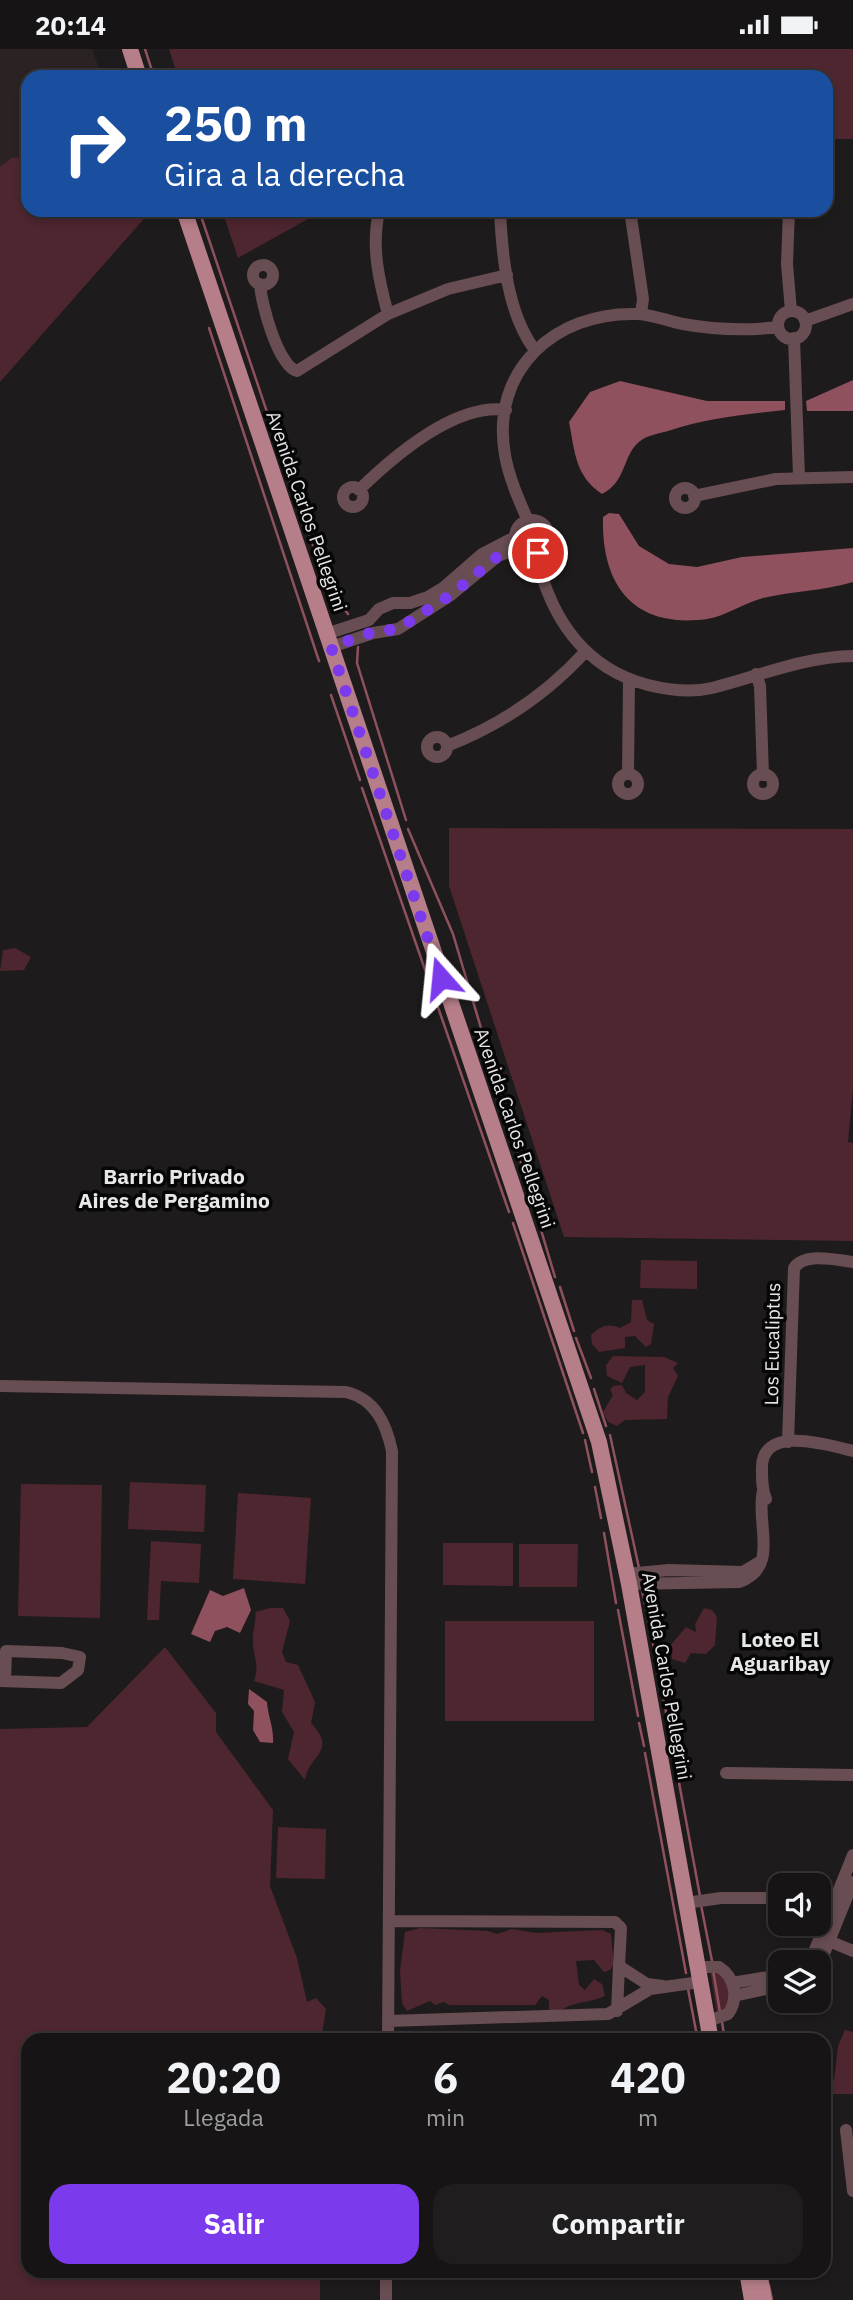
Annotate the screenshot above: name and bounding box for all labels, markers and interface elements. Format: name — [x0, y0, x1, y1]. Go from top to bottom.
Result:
text: 20:14 — [35, 8, 106, 42]
text: 250 m — [164, 91, 308, 154]
icon: right — [49, 98, 140, 189]
text: Gira a la derecha — [164, 153, 405, 195]
street label: Avenida Carlos Pellegrini — [261, 408, 353, 614]
pin — [508, 523, 568, 583]
icon: arrive — [519, 534, 557, 572]
position arrow — [404, 941, 478, 1015]
street label: Avenida Carlos Pellegrini — [469, 1025, 561, 1231]
district label: Barrio Privado Aires de Pergamino — [78, 1162, 270, 1214]
street label: Los Eucaliptus — [759, 1282, 785, 1406]
street label: Avenida Carlos Pellegrini — [637, 1570, 697, 1782]
district label: Loteo El Aguaribay — [730, 1625, 831, 1677]
map controls — [768, 1873, 831, 2013]
button: sound — [768, 1873, 831, 1936]
button: layers — [768, 1950, 831, 2013]
text: 20:20 — [166, 2050, 281, 2105]
text: 6 — [433, 2050, 458, 2105]
text: 420 — [610, 2050, 686, 2105]
text: Llegada — [183, 2102, 264, 2132]
text: min — [426, 2102, 465, 2132]
text: m — [638, 2102, 658, 2132]
button: Salir — [49, 2184, 419, 2264]
button: Compartir — [433, 2184, 803, 2264]

